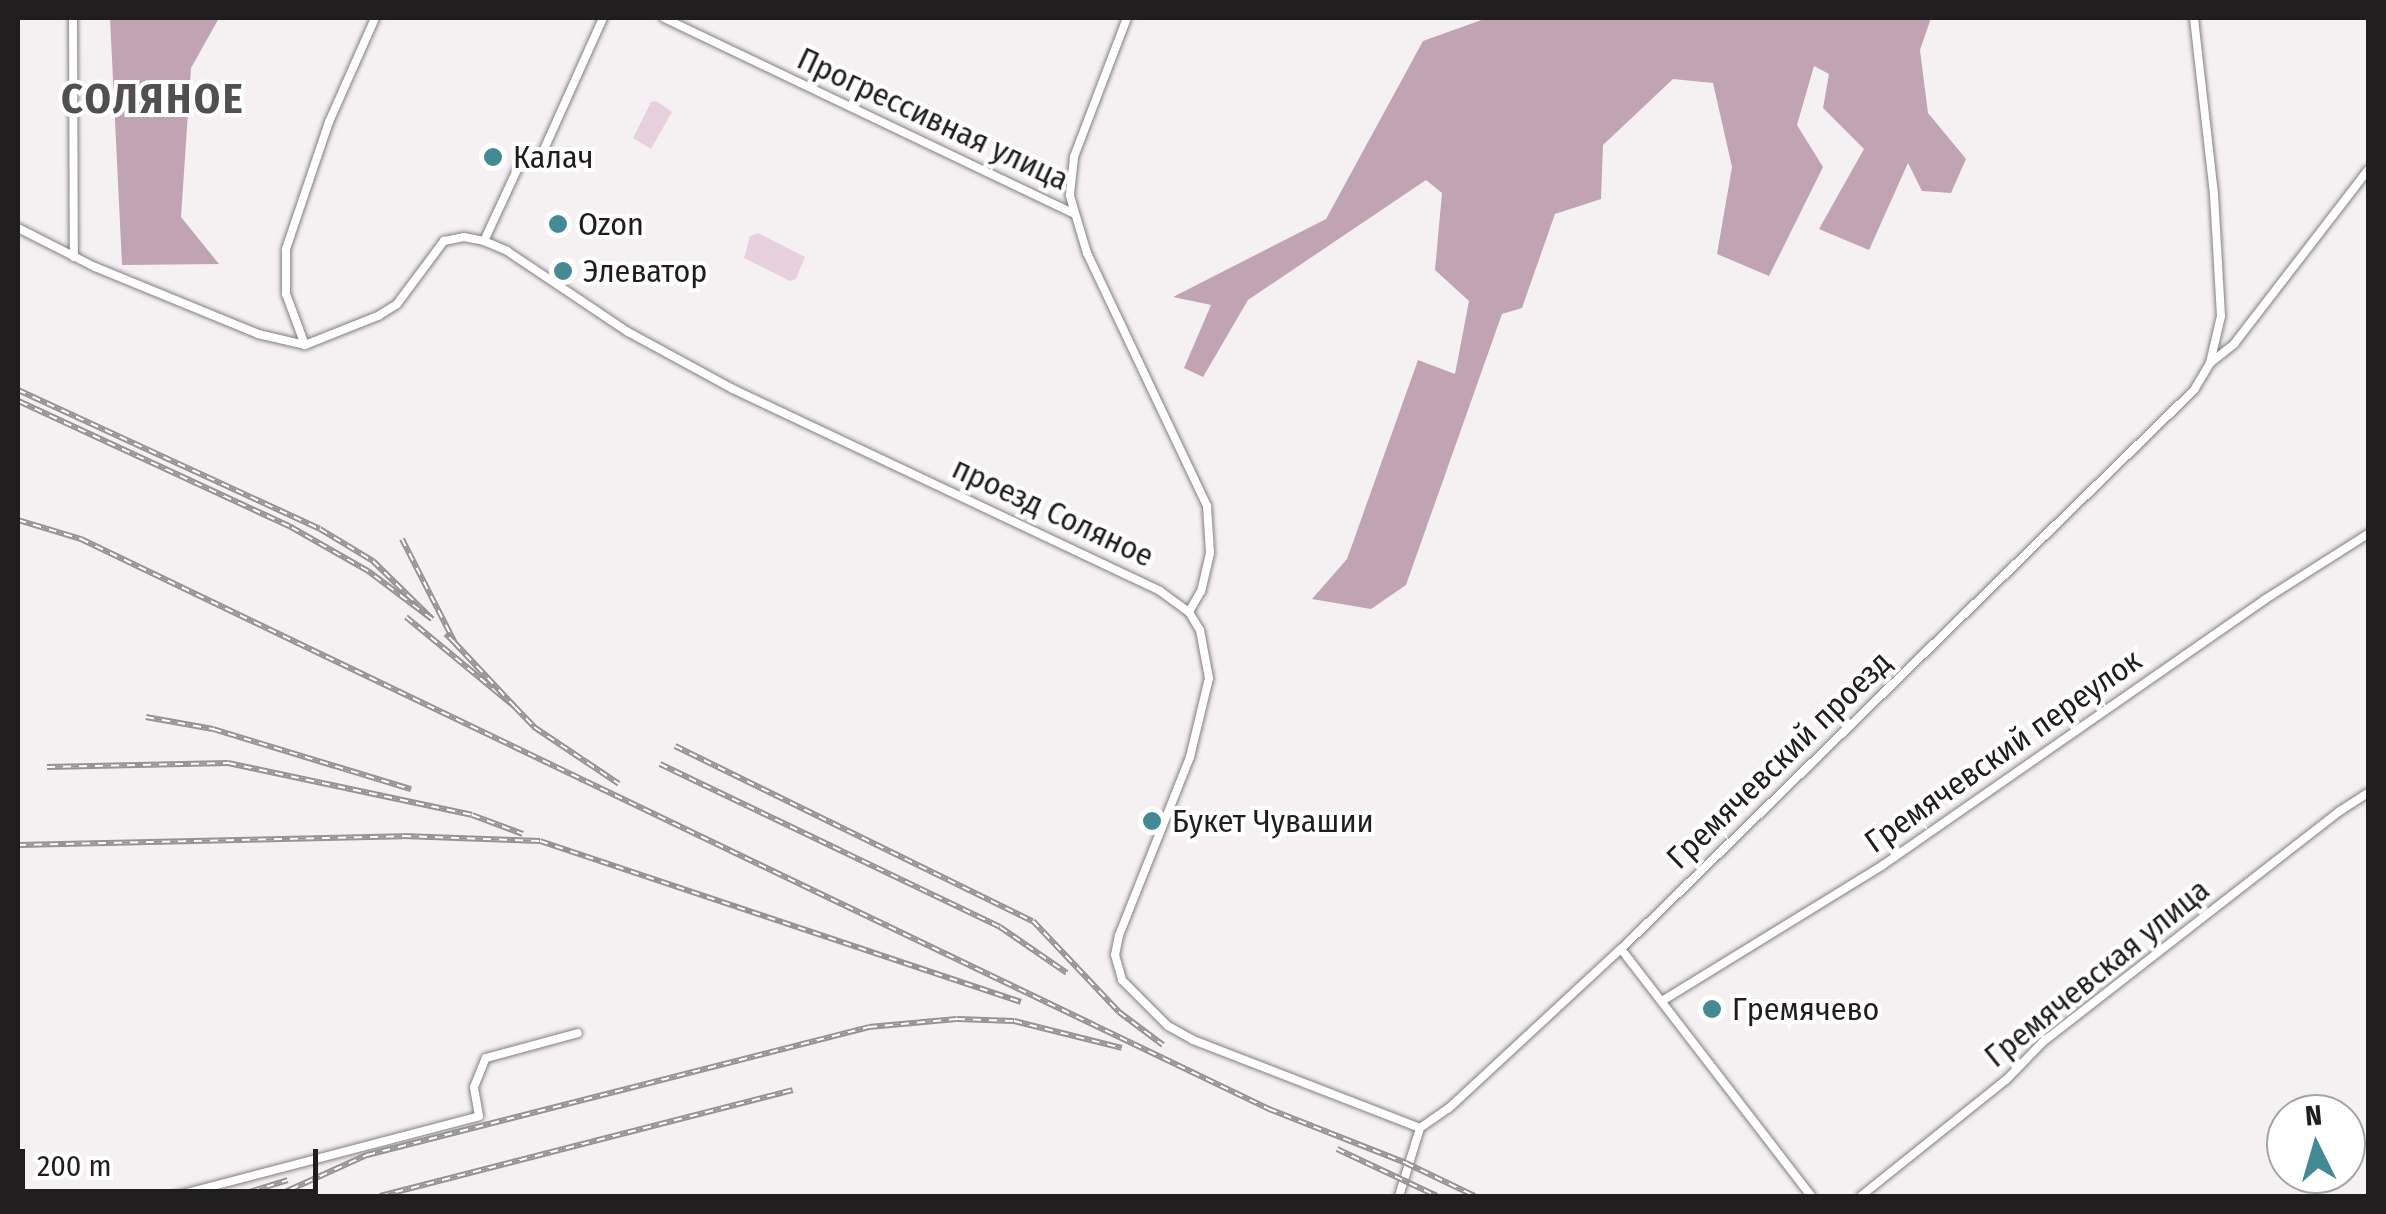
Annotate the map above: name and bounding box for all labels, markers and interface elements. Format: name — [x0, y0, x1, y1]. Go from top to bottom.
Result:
street label: Прогрессивная улица — [791, 39, 1075, 199]
district label: СОЛЯНОЕ — [61, 74, 245, 124]
place label: Калач — [513, 138, 593, 176]
marker: Калач — [482, 146, 504, 168]
place label: Ozon — [578, 205, 644, 243]
marker: Ozon — [547, 213, 569, 235]
place label: Элеватор — [583, 252, 707, 290]
marker: Элеватор — [552, 260, 574, 282]
street label: проезд Соляное — [946, 449, 1160, 575]
street label: Гремячевский переулок — [1857, 641, 2149, 861]
street label: Гремячевский проезд — [1659, 643, 1899, 877]
place label: Букет Чувашии — [1172, 802, 1374, 840]
marker: Букет Чувашии — [1141, 810, 1163, 832]
street label: Гремячевская улица — [1977, 871, 2217, 1075]
place label: Гремячево — [1732, 990, 1879, 1028]
marker: Гремячево — [1701, 998, 1723, 1020]
north arrow — [2266, 1094, 2366, 1194]
text: N — [2304, 1098, 2323, 1133]
scale bar — [25, 1129, 322, 1191]
text: 200 m — [37, 1148, 112, 1184]

